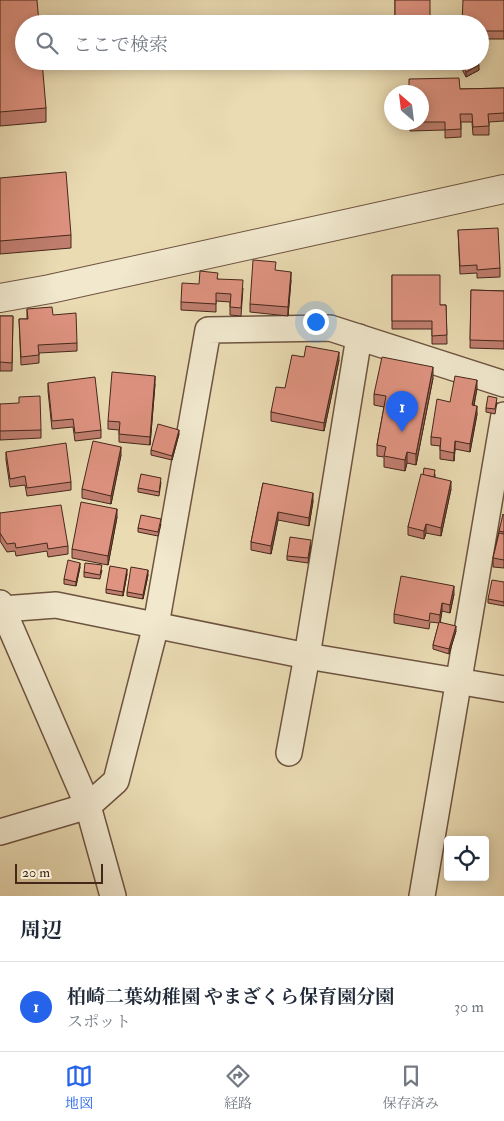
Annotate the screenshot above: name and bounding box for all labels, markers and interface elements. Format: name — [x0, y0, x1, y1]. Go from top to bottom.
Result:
search box — [15, 15, 489, 70]
icon: search — [33, 29, 61, 57]
text: ここで検索 — [73, 33, 168, 57]
north arrow — [384, 85, 429, 130]
your location — [303, 309, 329, 335]
pin: 1 — [386, 391, 418, 432]
map controls — [444, 836, 489, 881]
button: locate — [444, 836, 489, 881]
scale bar — [15, 861, 102, 884]
text: 20 m — [22, 864, 50, 881]
text: 周辺 — [20, 917, 62, 944]
text: 柏崎二葉幼稚園 やまざくら保育園分園 — [67, 985, 394, 1009]
text: 1 — [33, 997, 39, 1017]
text: 30 m — [454, 997, 484, 1017]
text: スポット — [67, 1012, 131, 1032]
tab: 地図 — [65, 1062, 93, 1112]
tab: 経路 — [224, 1062, 252, 1112]
tab: 保存済み — [383, 1062, 439, 1112]

